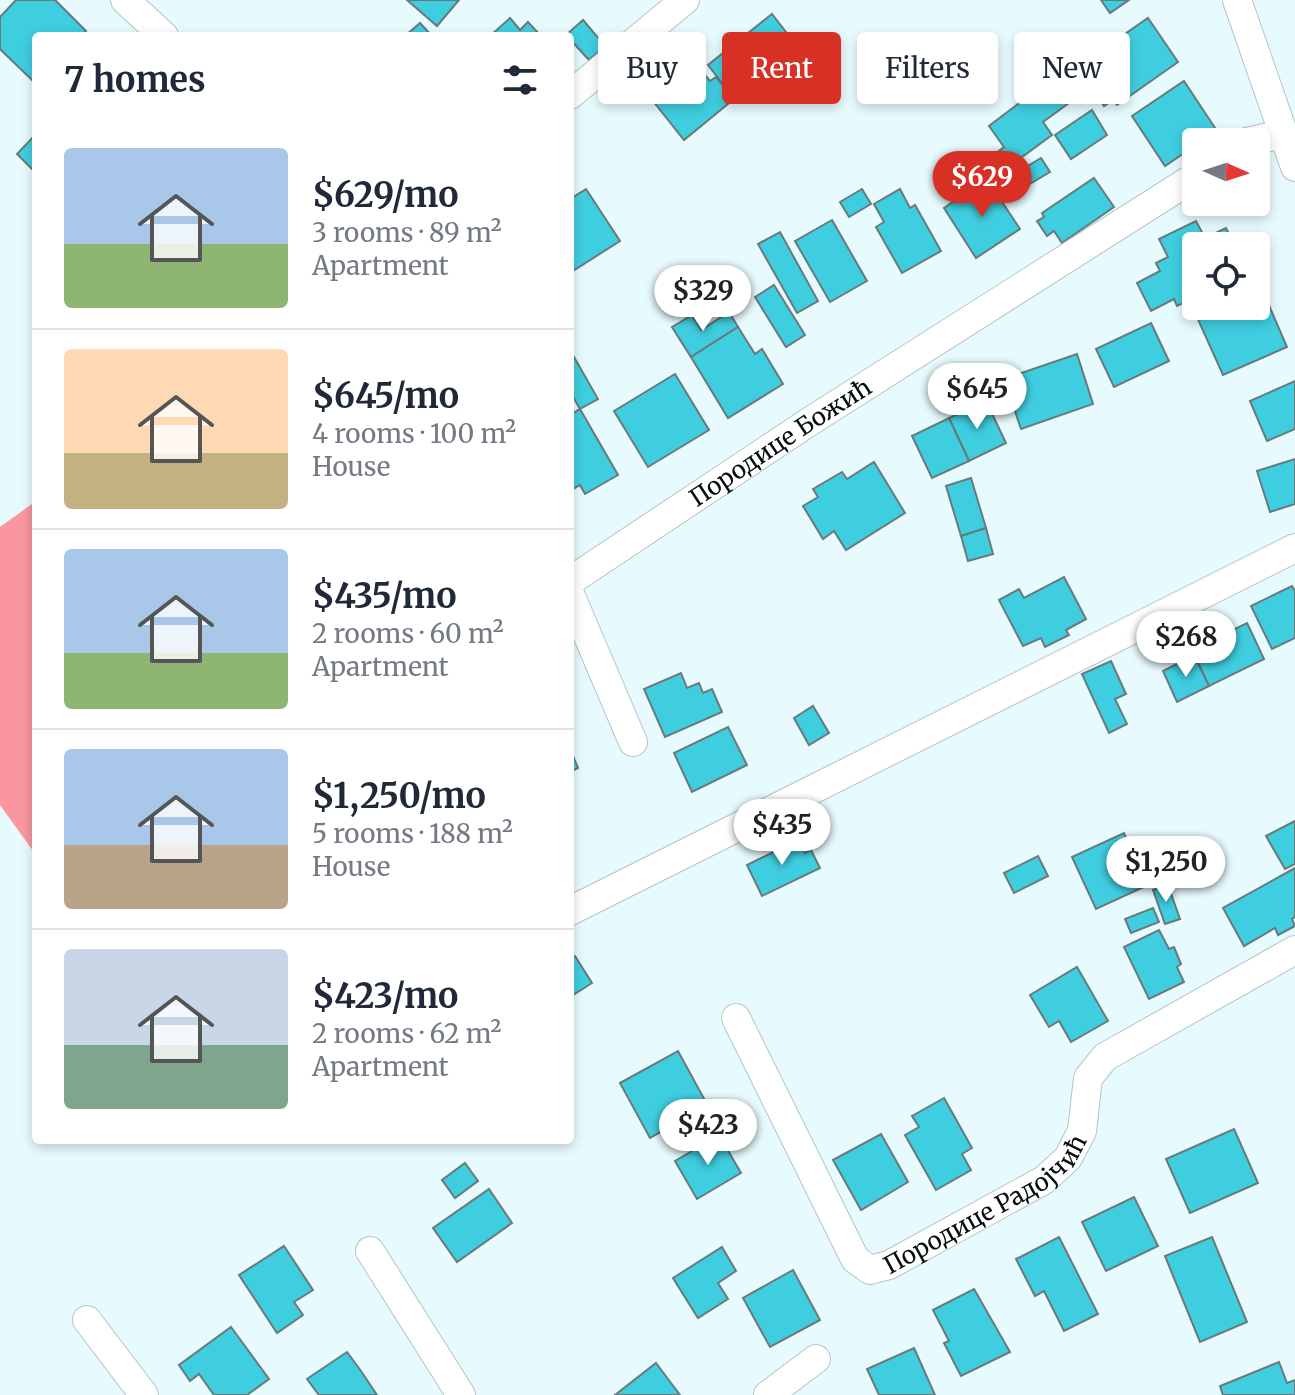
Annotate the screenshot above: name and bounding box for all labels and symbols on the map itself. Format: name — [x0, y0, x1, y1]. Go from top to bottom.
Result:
north arrow — [1182, 128, 1270, 216]
pin: $629 — [935, 151, 1029, 219]
pin: $329 — [656, 265, 750, 333]
pin: $645 — [930, 363, 1024, 431]
street label: Породице Божић — [683, 371, 877, 513]
pin: $268 — [1139, 611, 1233, 679]
pin: $435 — [735, 799, 829, 867]
pin: $1,250 — [1101, 836, 1231, 904]
pin: $423 — [661, 1099, 755, 1167]
street label: Породице Радојчић — [878, 1129, 1093, 1281]

